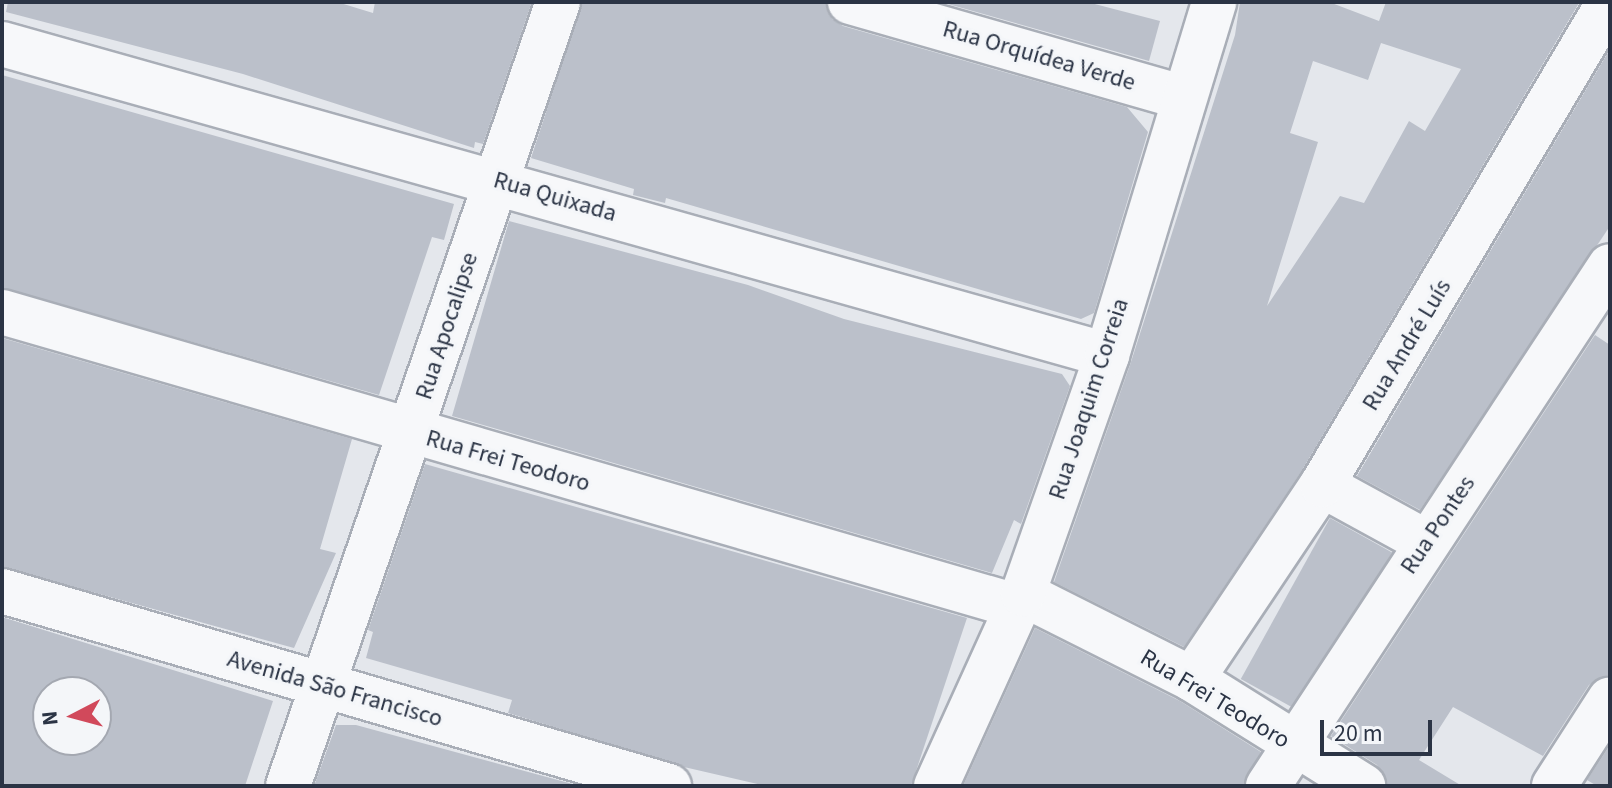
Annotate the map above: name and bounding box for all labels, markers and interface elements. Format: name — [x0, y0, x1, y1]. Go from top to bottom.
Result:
street label: Rua Orquídea Verde — [939, 15, 1139, 97]
street label: Rua Quixada — [490, 166, 620, 228]
street label: Rua Apocalipse — [410, 249, 484, 403]
street label: Rua André Luís — [1356, 274, 1458, 416]
street label: Rua Joaquim Correia — [1043, 295, 1135, 503]
street label: Rua Frei Teodoro — [423, 424, 593, 498]
street label: Rua Pontes — [1395, 470, 1481, 580]
street label: Rua Frei Teodoro — [1135, 643, 1295, 755]
street label: Avenida São Francisco — [224, 644, 446, 734]
north arrow — [32, 676, 112, 756]
scale bar — [1324, 704, 1436, 754]
text: N — [33, 709, 67, 727]
text: 20 m — [1334, 716, 1383, 751]

